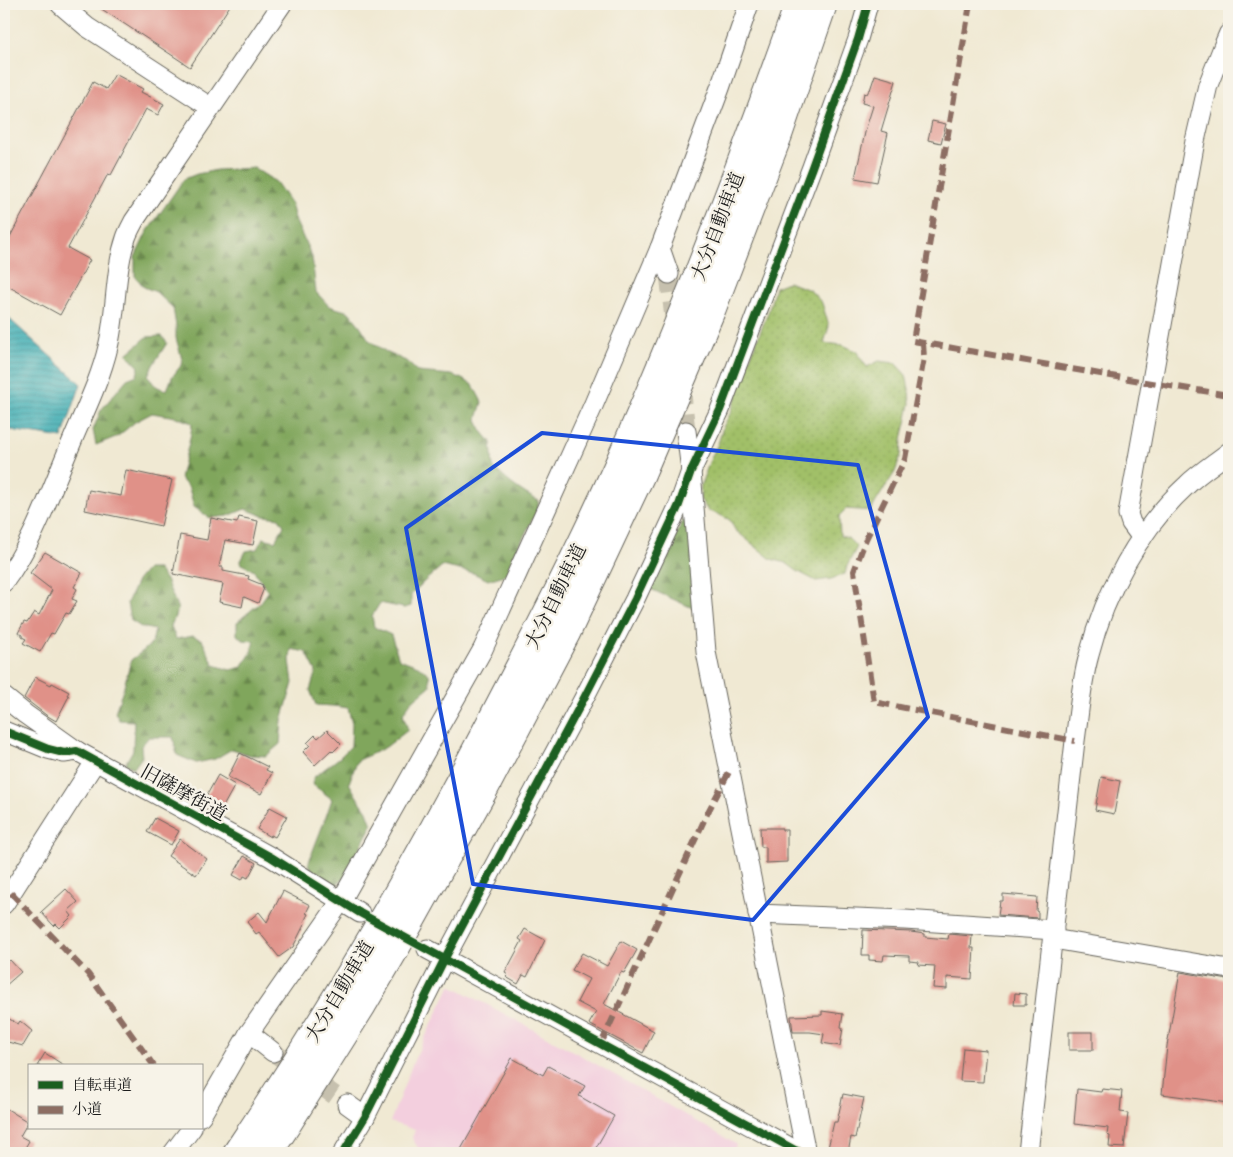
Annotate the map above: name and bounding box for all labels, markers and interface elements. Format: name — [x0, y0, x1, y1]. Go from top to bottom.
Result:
street label: 大分自動車道 — [686, 169, 751, 285]
street label: 大分自動車道 — [520, 540, 593, 654]
street label: 旧薩摩街道 — [135, 759, 231, 828]
street label: 大分自動車道 — [300, 936, 381, 1048]
legend — [28, 1064, 202, 1130]
text: 自転車道 — [72, 1076, 132, 1097]
text: 小道 — [72, 1100, 102, 1121]

